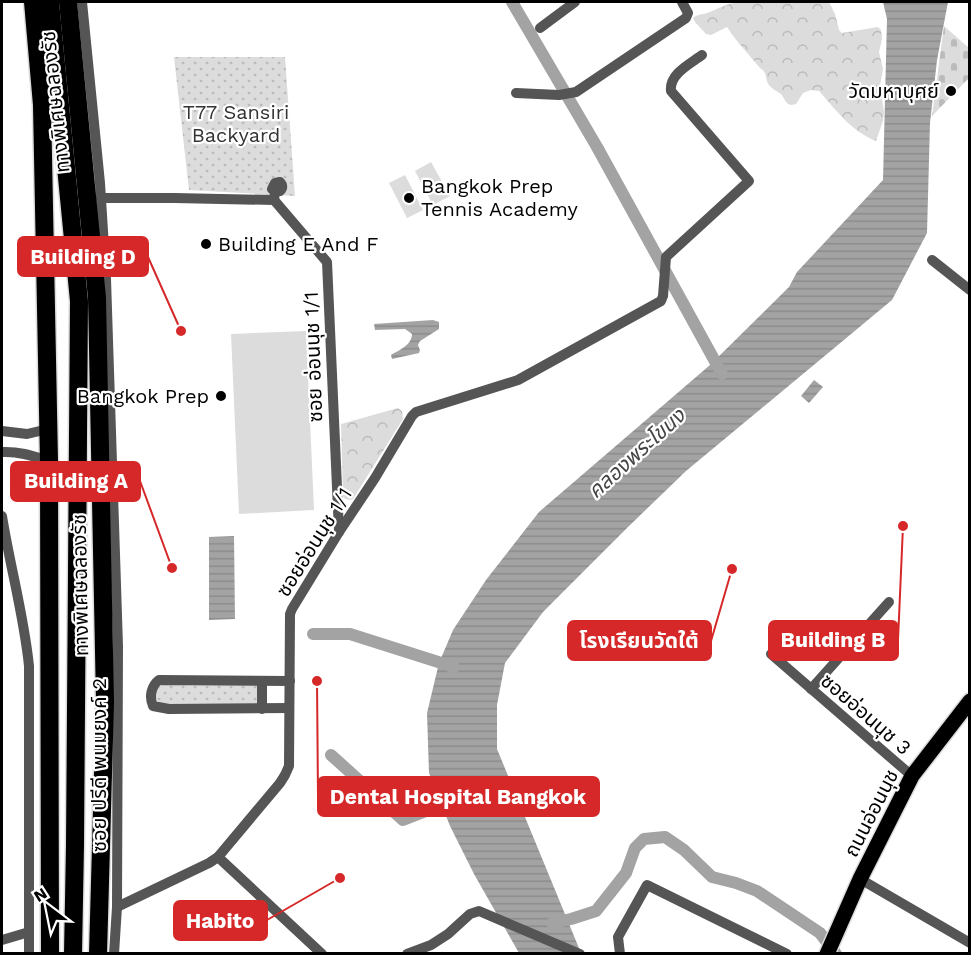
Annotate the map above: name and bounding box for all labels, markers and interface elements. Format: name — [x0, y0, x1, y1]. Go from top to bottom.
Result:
street label: ทางพิเศษฉลองรัช — [36, 30, 74, 174]
place label: วัดมหาบุศย์ — [848, 79, 939, 103]
marker: วัดมหาบุศย์ — [944, 84, 958, 98]
park label: T77 Sansiri Backyard — [183, 100, 289, 147]
place label: Bangkok Prep Tennis Academy — [421, 174, 578, 221]
marker: Bangkok Prep Tennis Academy — [402, 191, 416, 205]
place label: Building E And F — [218, 232, 378, 256]
callout: Building D — [18, 237, 148, 276]
marker: Building E And F — [199, 237, 213, 251]
text: Building D — [30, 244, 136, 269]
street label: ซอย อ่อนนุช 1/1 — [299, 291, 327, 423]
place label: Bangkok Prep — [77, 384, 209, 408]
marker: Bangkok Prep — [214, 389, 228, 403]
water label: คลองพระโขนง — [582, 402, 691, 503]
callout: Building A — [11, 462, 140, 501]
text: Building A — [24, 468, 129, 493]
street label: ซอยอ่อนนุช 1/1 — [271, 483, 357, 601]
street label: ทางพิเศษฉลองรัช — [67, 514, 93, 656]
callout: โรงเรียนวัดใต้ — [568, 621, 711, 660]
callout: Building B — [769, 621, 898, 660]
text: Building B — [781, 627, 885, 652]
text: โรงเรียนวัดใต้ — [579, 628, 699, 653]
street label: ซอยอ่อนนุช 3 — [816, 668, 916, 760]
street label: ซอย ปรีดี พนมยงค์ 2 — [87, 678, 111, 852]
street label: ถนนอ่อนนุช — [839, 765, 903, 861]
callout: Dental Hospital Bangkok — [318, 777, 599, 816]
text: Dental Hospital Bangkok — [330, 784, 587, 809]
north arrow — [18, 877, 78, 937]
text: N — [30, 884, 50, 906]
callout: Habito — [174, 901, 267, 940]
text: Habito — [186, 908, 254, 933]

